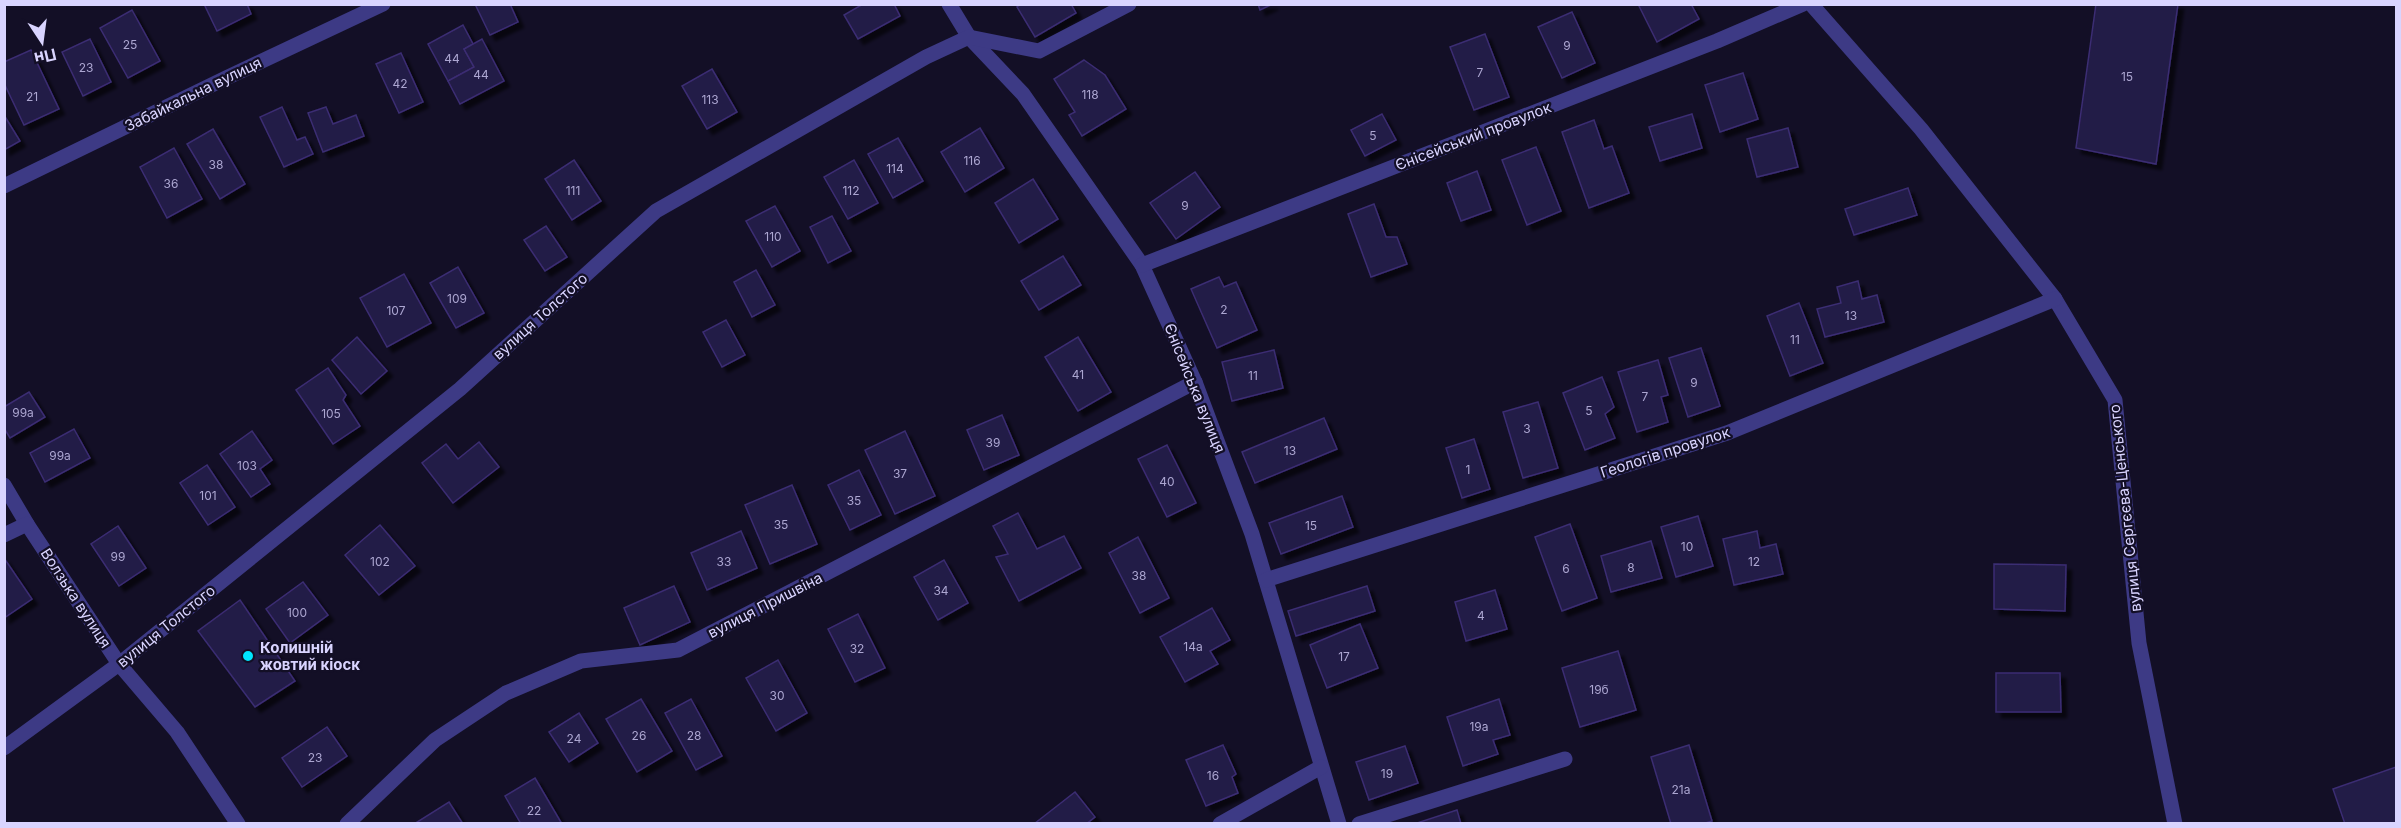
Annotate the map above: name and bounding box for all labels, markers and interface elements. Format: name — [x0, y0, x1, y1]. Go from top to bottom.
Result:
north arrow — [12, 12, 72, 72]
house number: 25 — [123, 37, 137, 52]
house number: 9 — [1563, 38, 1571, 53]
text: Пн — [32, 44, 58, 69]
house number: 44 — [444, 51, 460, 66]
street label: Забайкальна вулиця — [121, 53, 265, 135]
house number: 23 — [79, 60, 93, 75]
house number: 7 — [1477, 65, 1484, 80]
house number: 44 — [473, 67, 489, 82]
house number: 15 — [2121, 69, 2133, 84]
house number: 42 — [392, 76, 408, 91]
house number: 118 — [1081, 87, 1099, 102]
house number: 21 — [26, 89, 38, 104]
house number: 113 — [701, 92, 719, 107]
street label: Єнісейський провулок — [1392, 97, 1554, 175]
house number: 5 — [1369, 128, 1377, 143]
house number: 116 — [963, 153, 981, 168]
house number: 38 — [209, 157, 223, 172]
house number: 114 — [886, 161, 904, 176]
house number: 36 — [164, 176, 178, 191]
house number: 111 — [566, 183, 580, 198]
house number: 112 — [842, 183, 860, 198]
house number: 9 — [1181, 198, 1189, 213]
house number: 110 — [764, 229, 782, 244]
street label: вулиця Толстого — [489, 268, 591, 364]
house number: 109 — [447, 291, 467, 306]
house number: 2 — [1220, 302, 1228, 317]
house number: 107 — [386, 303, 406, 318]
house number: 13 — [1845, 308, 1857, 323]
street label: Єнісейська вулиця — [1160, 320, 1230, 456]
house number: 11 — [1790, 332, 1800, 347]
house number: 41 — [1072, 367, 1084, 382]
house number: 11 — [1248, 368, 1258, 383]
house number: 9 — [1690, 375, 1698, 390]
house number: 7 — [1642, 389, 1649, 404]
house number: 5 — [1585, 403, 1593, 418]
street label: вулиця Сергєєва-Ценського — [2105, 403, 2145, 613]
house number: 99а — [12, 405, 34, 420]
house number: 105 — [321, 406, 341, 421]
house number: 3 — [1523, 421, 1531, 436]
street label: Геологів провулок — [1598, 422, 1732, 482]
house number: 39 — [986, 435, 1000, 450]
house number: 13 — [1284, 443, 1296, 458]
house number: 99а — [49, 448, 71, 463]
house number: 103 — [237, 458, 257, 473]
house number: 1 — [1466, 462, 1470, 477]
house number: 37 — [893, 466, 907, 481]
house number: 40 — [1159, 474, 1175, 489]
house number: 101 — [199, 488, 217, 503]
house number: 35 — [847, 493, 861, 508]
house number: 35 — [774, 517, 788, 532]
house number: 15 — [1305, 518, 1317, 533]
house number: 10 — [1681, 539, 1693, 554]
street label: Волзька вулиця — [37, 545, 115, 651]
house number: 99 — [111, 549, 125, 564]
house number: 102 — [370, 554, 390, 569]
house number: 33 — [717, 554, 731, 569]
house number: 12 — [1748, 554, 1760, 569]
house number: 8 — [1627, 560, 1635, 575]
house number: 6 — [1562, 561, 1570, 576]
street label: вулиця Пришвіна — [704, 568, 826, 642]
house number: 38 — [1132, 568, 1146, 583]
street label: вулиця Толстого — [113, 581, 219, 671]
house number: 34 — [933, 583, 949, 598]
house number: 100 — [287, 605, 307, 620]
house number: 4 — [1477, 608, 1485, 623]
place label: Колишній жовтий кіоск — [260, 638, 360, 674]
house number: 14а — [1183, 639, 1203, 654]
house number: 32 — [850, 641, 864, 656]
marker: Колишній жовтий кіоск — [241, 649, 255, 663]
house number: 17 — [1338, 649, 1350, 664]
house number: 19б — [1589, 682, 1609, 697]
house number: 30 — [770, 688, 784, 703]
house number: 19а — [1469, 719, 1489, 734]
house number: 26 — [632, 728, 646, 743]
house number: 28 — [687, 728, 701, 743]
house number: 24 — [567, 731, 582, 746]
house number: 23 — [308, 750, 322, 765]
house number: 19 — [1381, 766, 1393, 781]
house number: 16 — [1207, 768, 1219, 783]
house number: 21а — [1672, 782, 1690, 797]
house number: 22 — [527, 803, 541, 818]

